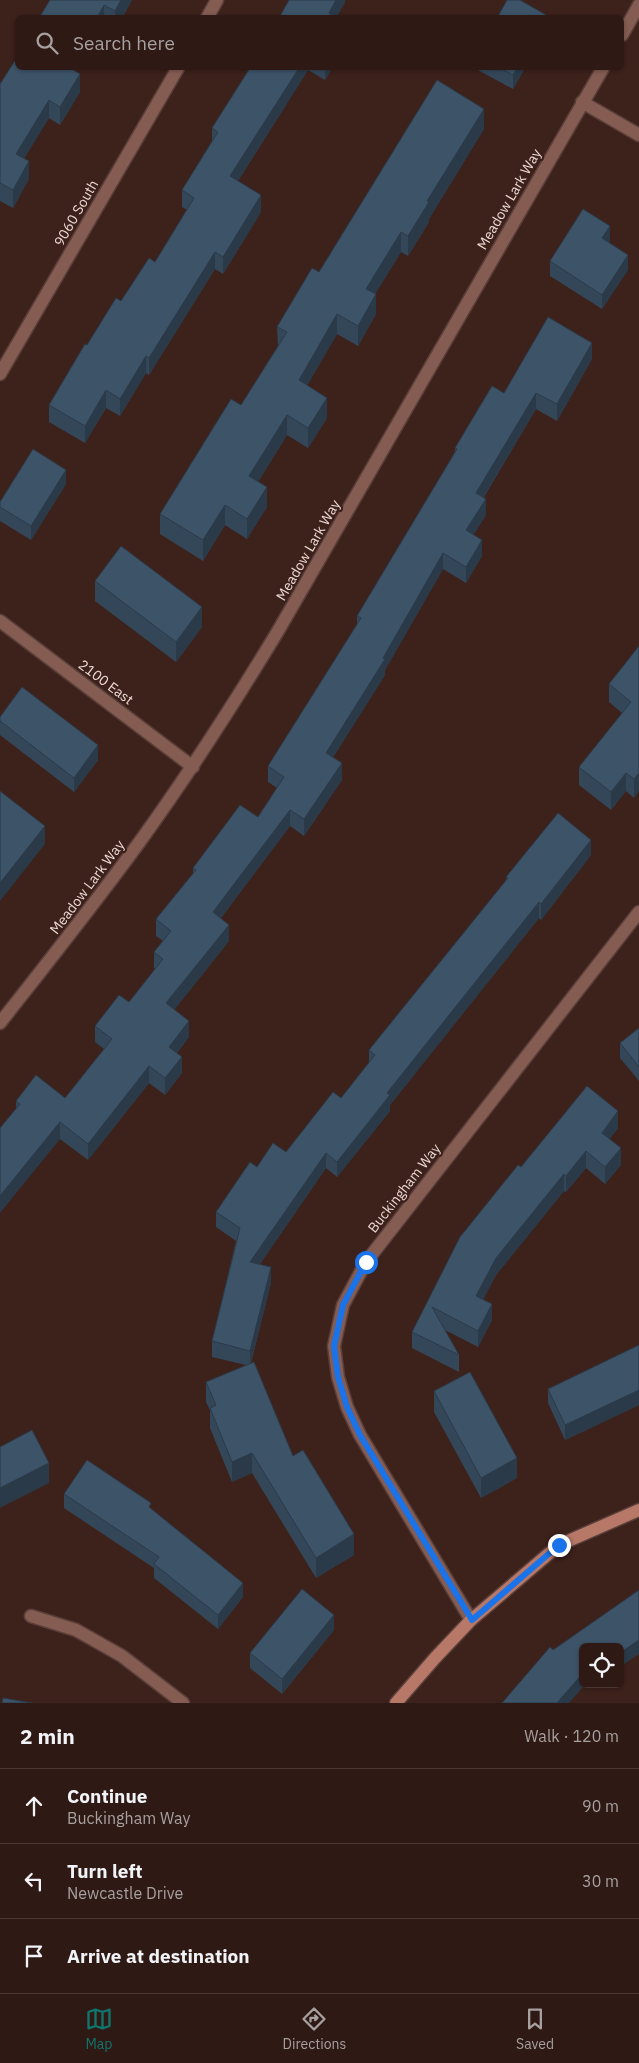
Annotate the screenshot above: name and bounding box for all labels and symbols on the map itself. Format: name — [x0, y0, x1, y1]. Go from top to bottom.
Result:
street label: Meadow Lark Way — [473, 145, 545, 253]
street label: 9060 South — [50, 177, 102, 249]
street label: Meadow Lark Way — [272, 496, 344, 604]
street label: 2100 East — [75, 655, 137, 709]
street label: Meadow Lark Way — [46, 836, 128, 938]
street label: Buckingham Way — [364, 1140, 444, 1236]
route start — [355, 1251, 378, 1274]
route end — [548, 1534, 571, 1557]

